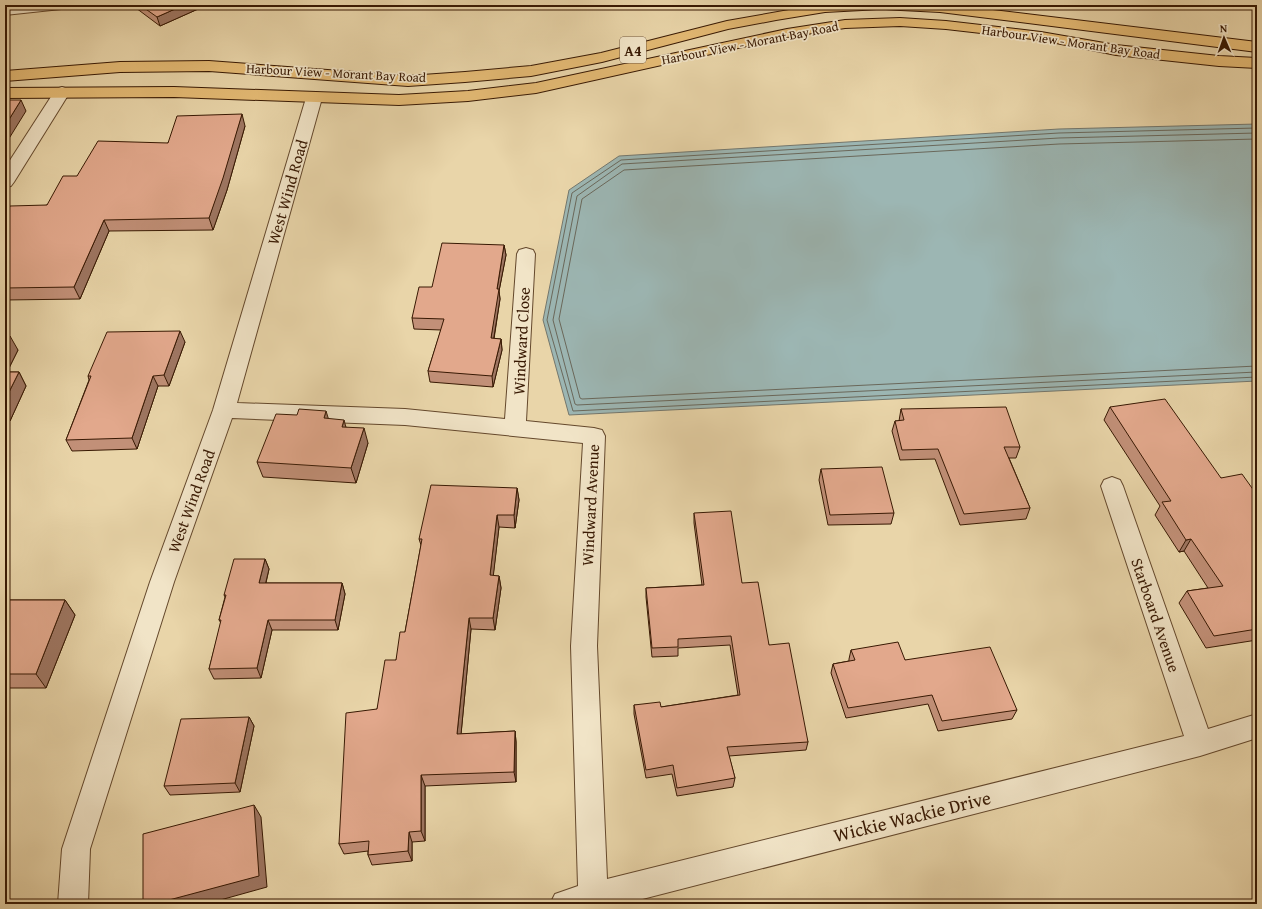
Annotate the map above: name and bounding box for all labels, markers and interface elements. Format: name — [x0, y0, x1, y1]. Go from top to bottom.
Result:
street label: Harbour View - Morant Bay Road — [660, 17, 840, 69]
north arrow — [1204, 18, 1244, 58]
street label: Harbour View - Morant Bay Road — [981, 20, 1161, 64]
text: N — [1220, 20, 1228, 36]
road number: A4 — [620, 37, 646, 63]
street label: Harbour View - Morant Bay Road — [246, 59, 426, 87]
street label: West Wind Road — [260, 136, 314, 248]
street label: Windward Close — [506, 286, 536, 396]
street label: Windward Avenue — [575, 443, 605, 567]
street label: West Wind Road — [161, 445, 221, 556]
street label: Starboard Avenue — [1125, 555, 1187, 675]
street label: Wickie Wackie Drive — [831, 783, 994, 849]

